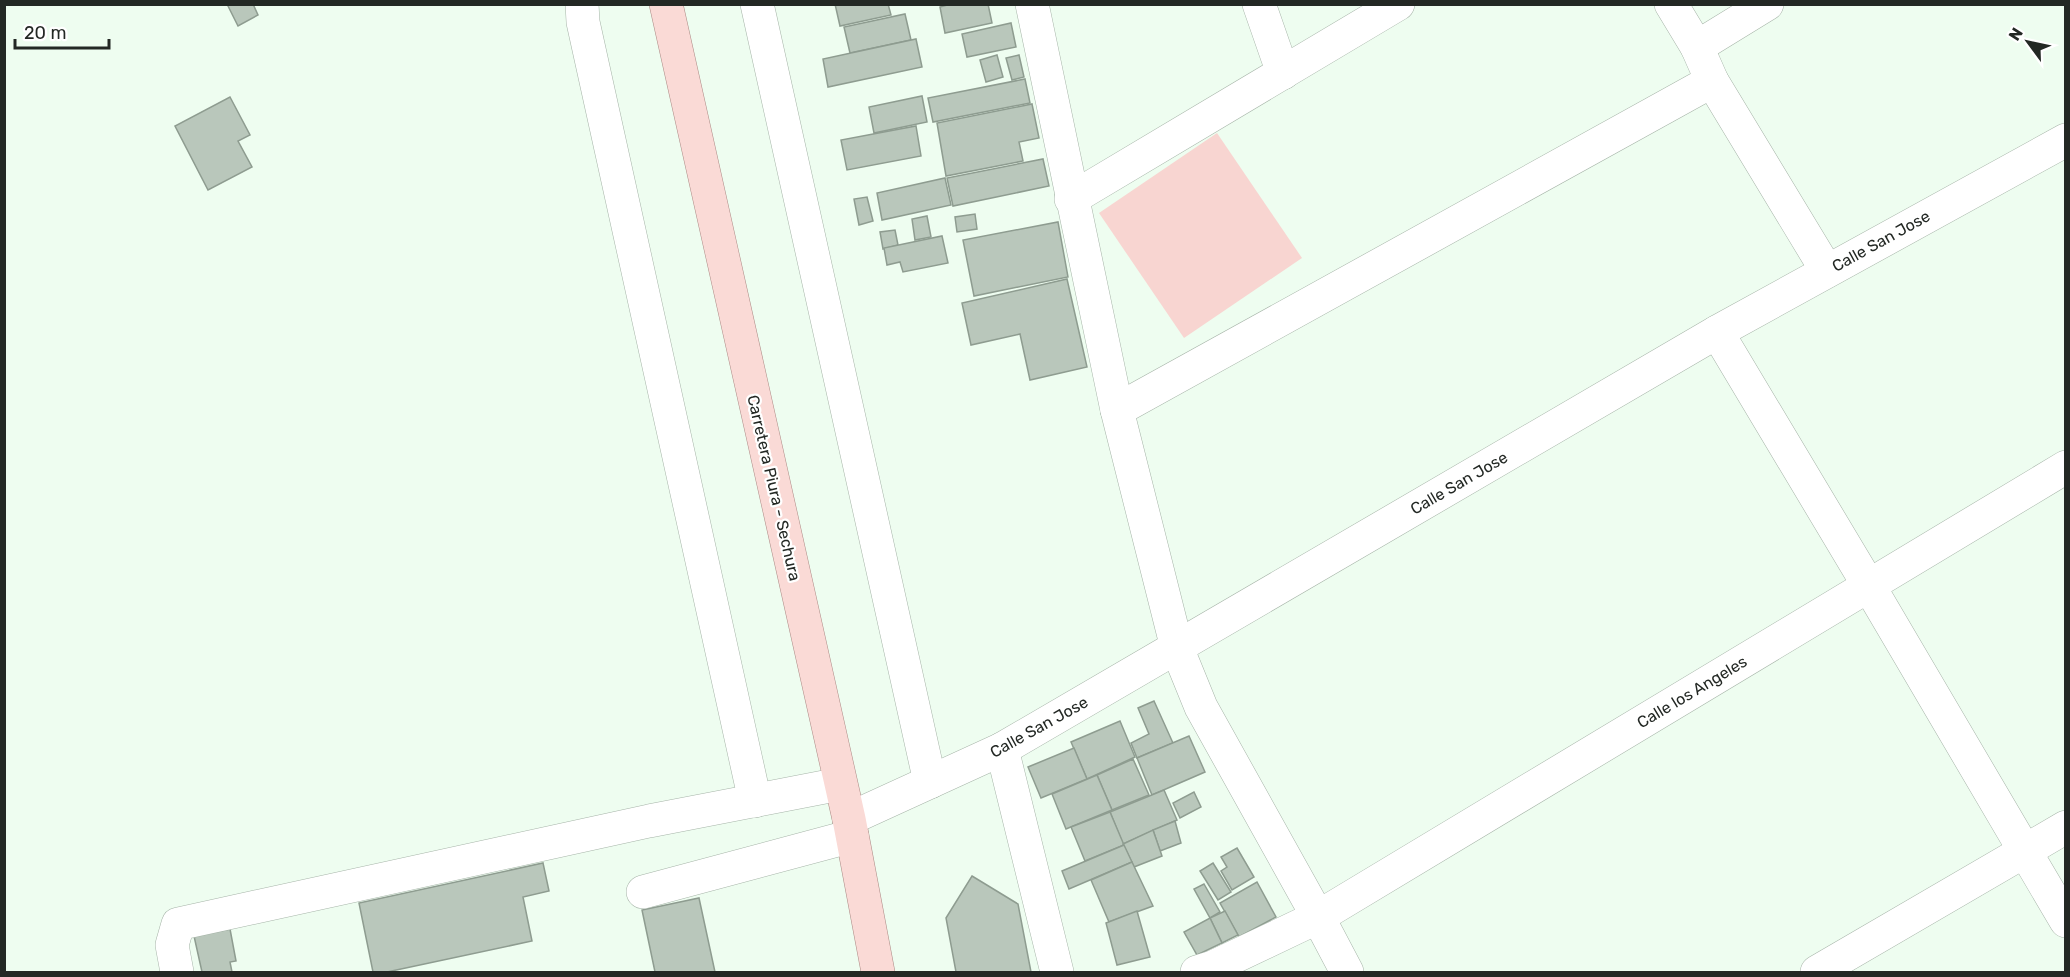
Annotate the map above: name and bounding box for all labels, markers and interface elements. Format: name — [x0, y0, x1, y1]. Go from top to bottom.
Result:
scale bar — [15, 12, 110, 50]
north arrow — [1998, 12, 2058, 72]
text: 20 m — [24, 22, 66, 44]
text: N — [2005, 24, 2027, 44]
street label: Calle San Jose — [1829, 206, 1933, 276]
street label: Carretera Piura - Sechura — [743, 393, 805, 583]
street label: Calle San Jose — [1407, 448, 1511, 518]
street label: Calle los Angeles — [1634, 652, 1750, 732]
street label: Calle San Jose — [987, 692, 1091, 762]

